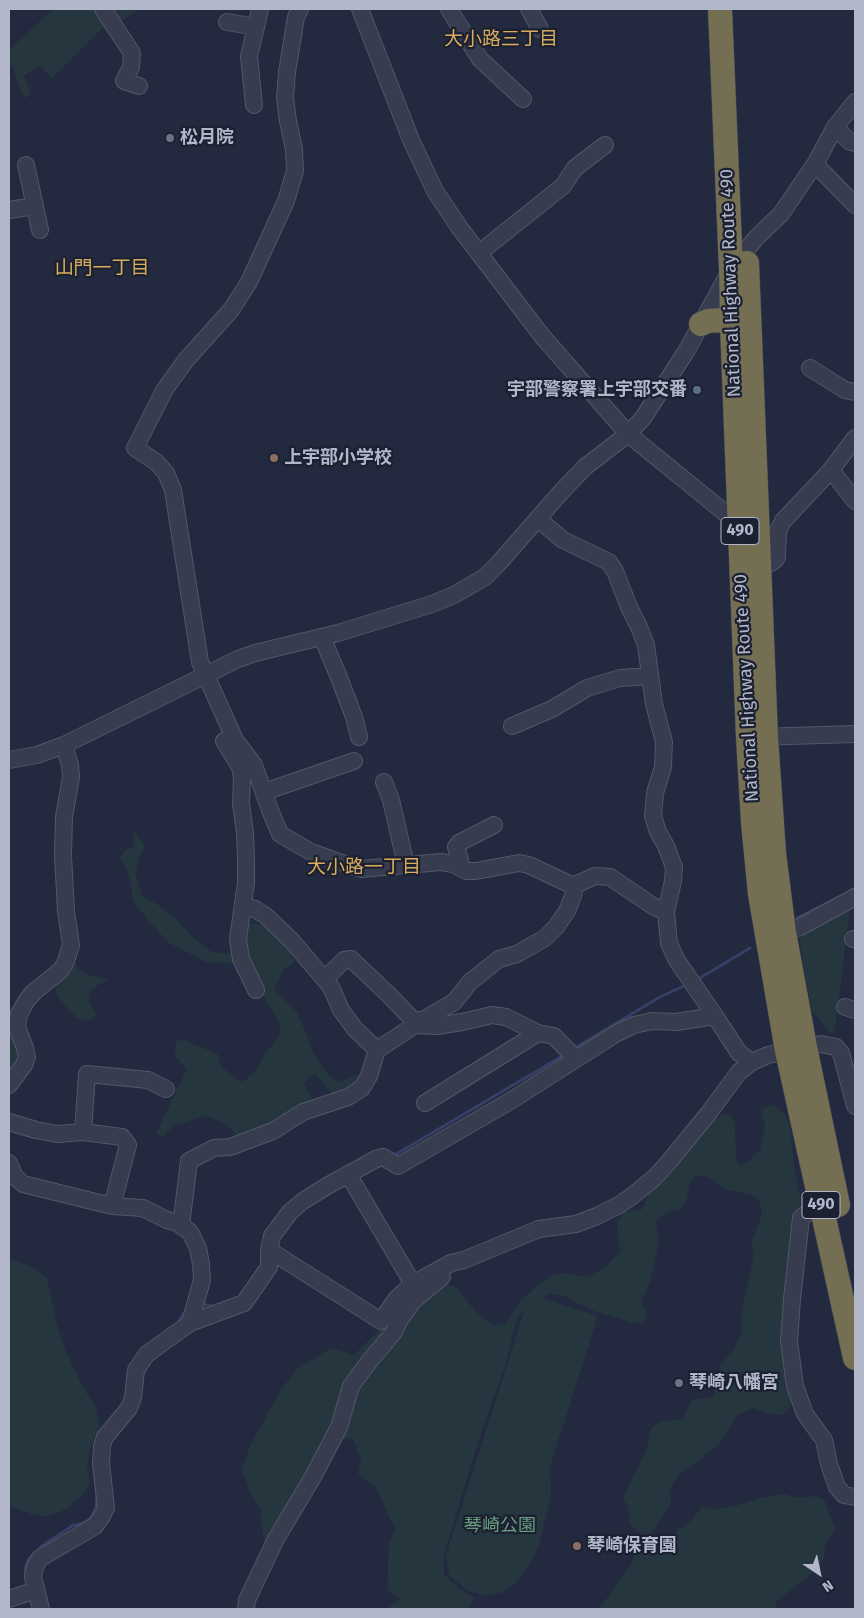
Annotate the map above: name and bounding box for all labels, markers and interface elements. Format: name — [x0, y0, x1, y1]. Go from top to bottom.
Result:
district label: 大小路三丁目 — [444, 29, 558, 51]
place label: 松月院 — [180, 127, 234, 149]
marker: 松月院 — [164, 132, 176, 144]
street label: National Highway Route 490 — [716, 168, 746, 398]
district label: 山門一丁目 — [55, 258, 149, 280]
place label: 宇部警察署上宇部交番 — [507, 379, 687, 401]
marker: 宇部警察署上宇部交番 — [691, 384, 703, 396]
place label: 上宇部小学校 — [284, 447, 392, 469]
marker: 上宇部小学校 — [268, 452, 280, 464]
road number: 490 — [721, 518, 759, 544]
street label: National Highway Route 490 — [730, 573, 764, 803]
district label: 大小路一丁目 — [307, 857, 421, 879]
road number: 490 — [802, 1192, 840, 1218]
place label: 琴崎八幡宮 — [689, 1372, 779, 1394]
marker: 琴崎八幡宮 — [673, 1377, 685, 1389]
park label: 琴崎公園 — [464, 1515, 536, 1537]
place label: 琴崎保育園 — [587, 1535, 677, 1557]
marker: 琴崎保育園 — [571, 1540, 583, 1552]
north arrow — [794, 1548, 844, 1598]
text: N — [819, 1576, 836, 1595]

